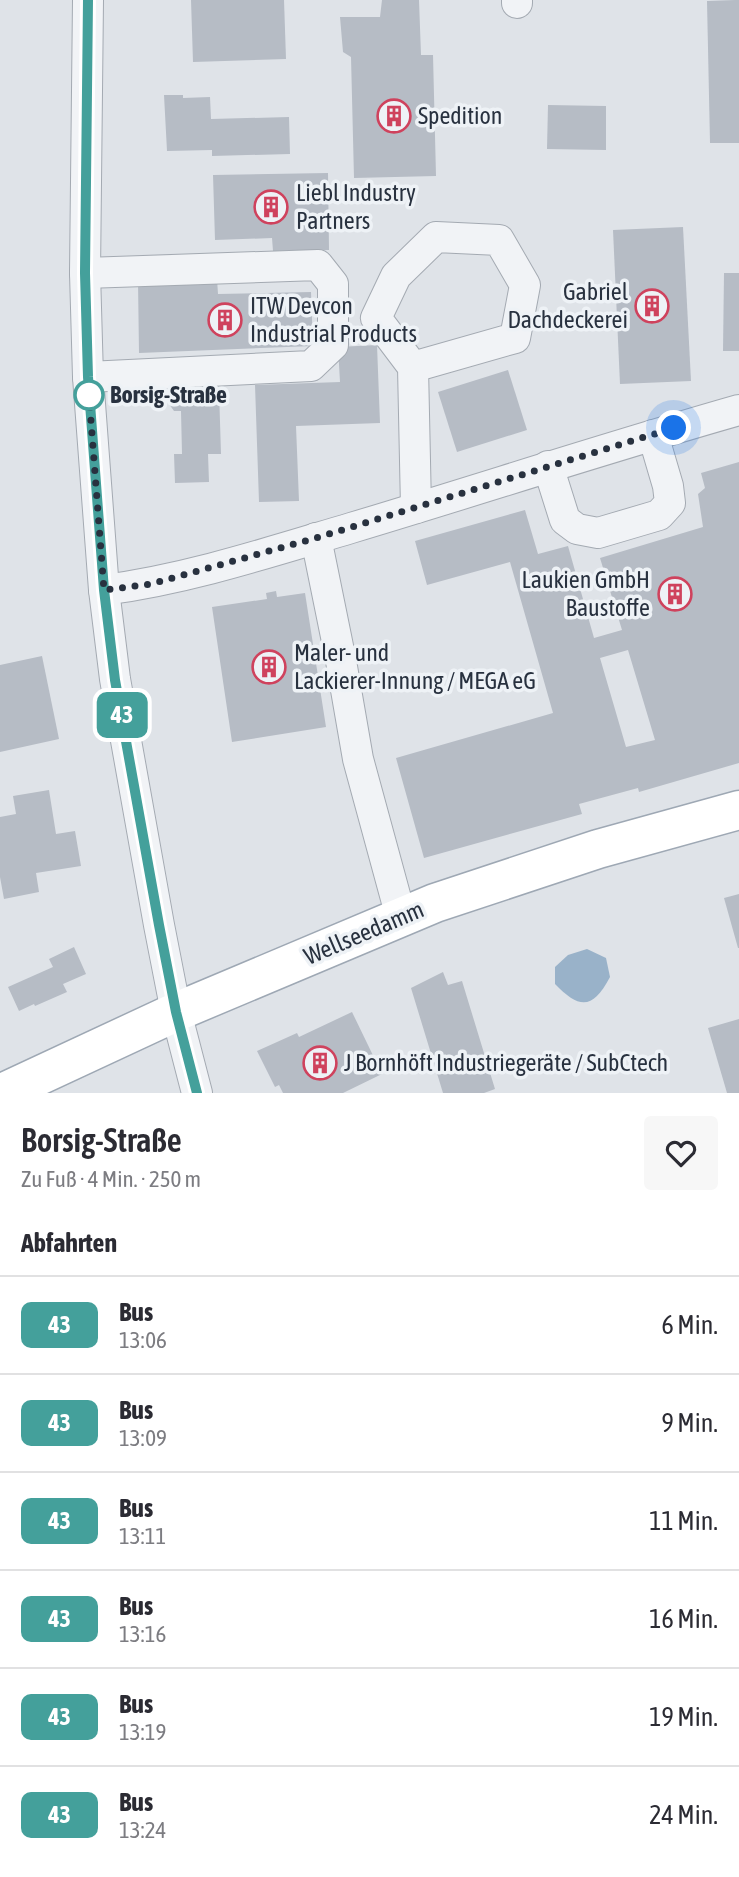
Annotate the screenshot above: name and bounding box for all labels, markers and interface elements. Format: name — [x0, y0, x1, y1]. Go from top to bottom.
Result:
building icon: Spedition — [375, 97, 413, 135]
place label: Spedition — [418, 102, 502, 129]
place label: Liebl Industry Partners — [296, 179, 416, 234]
building icon: Liebl Industry Partners — [252, 188, 290, 226]
place label: Gabriel Dachdeckerei — [507, 278, 629, 333]
building icon: Gabriel Dachdeckerei — [633, 287, 671, 325]
place label: ITW Devcon Industrial Products — [250, 292, 417, 347]
building icon: ITW Devcon Industrial Products — [206, 301, 244, 339]
marker: Borsig-Straße — [74, 380, 104, 410]
place label: Borsig-Straße — [110, 381, 227, 408]
your location — [656, 410, 691, 445]
place label: Laukien GmbH Baustoffe — [521, 566, 650, 621]
building icon: Laukien GmbH Baustoffe — [656, 575, 694, 613]
place label: Maler- und Lackierer-Innung / MEGA eG — [294, 639, 536, 694]
building icon: Maler- und Lackierer-Innung / MEGA eG — [250, 648, 288, 686]
line badge: 43 — [90, 692, 154, 738]
text: 43 — [111, 701, 133, 728]
street label: Wellseedamm — [300, 895, 428, 970]
building icon: J Bornhöft Industriegeräte / SubCtech — [301, 1044, 339, 1082]
place label: J Bornhöft Industriegeräte / SubCtech — [344, 1049, 668, 1076]
button: heart — [644, 1116, 718, 1190]
text: Borsig-Straße — [21, 1121, 182, 1159]
text: Zu Fuß · 4 Min. · 250 m — [21, 1166, 201, 1192]
text: Abfahrten — [21, 1228, 117, 1258]
text: Bus — [119, 1297, 153, 1327]
text: 6 Min. — [662, 1310, 718, 1340]
text: 43 — [48, 1311, 71, 1338]
text: 13:06 — [119, 1327, 167, 1353]
text: Bus — [119, 1395, 153, 1425]
text: 9 Min. — [662, 1408, 718, 1438]
text: 43 — [48, 1409, 71, 1436]
text: 13:09 — [119, 1425, 167, 1451]
text: Bus — [119, 1493, 153, 1523]
text: 11 Min. — [649, 1506, 718, 1536]
text: 43 — [48, 1507, 71, 1534]
text: 13:11 — [119, 1523, 166, 1549]
text: Bus — [119, 1591, 153, 1621]
text: 16 Min. — [649, 1604, 718, 1634]
text: 43 — [48, 1605, 71, 1632]
text: 13:16 — [119, 1621, 166, 1647]
text: Bus — [119, 1689, 153, 1719]
text: 19 Min. — [649, 1702, 718, 1732]
text: 43 — [48, 1703, 71, 1730]
text: 13:19 — [119, 1719, 166, 1745]
text: Bus — [119, 1787, 153, 1817]
text: 24 Min. — [649, 1800, 718, 1830]
text: 43 — [48, 1801, 71, 1828]
text: 13:24 — [119, 1817, 166, 1843]

